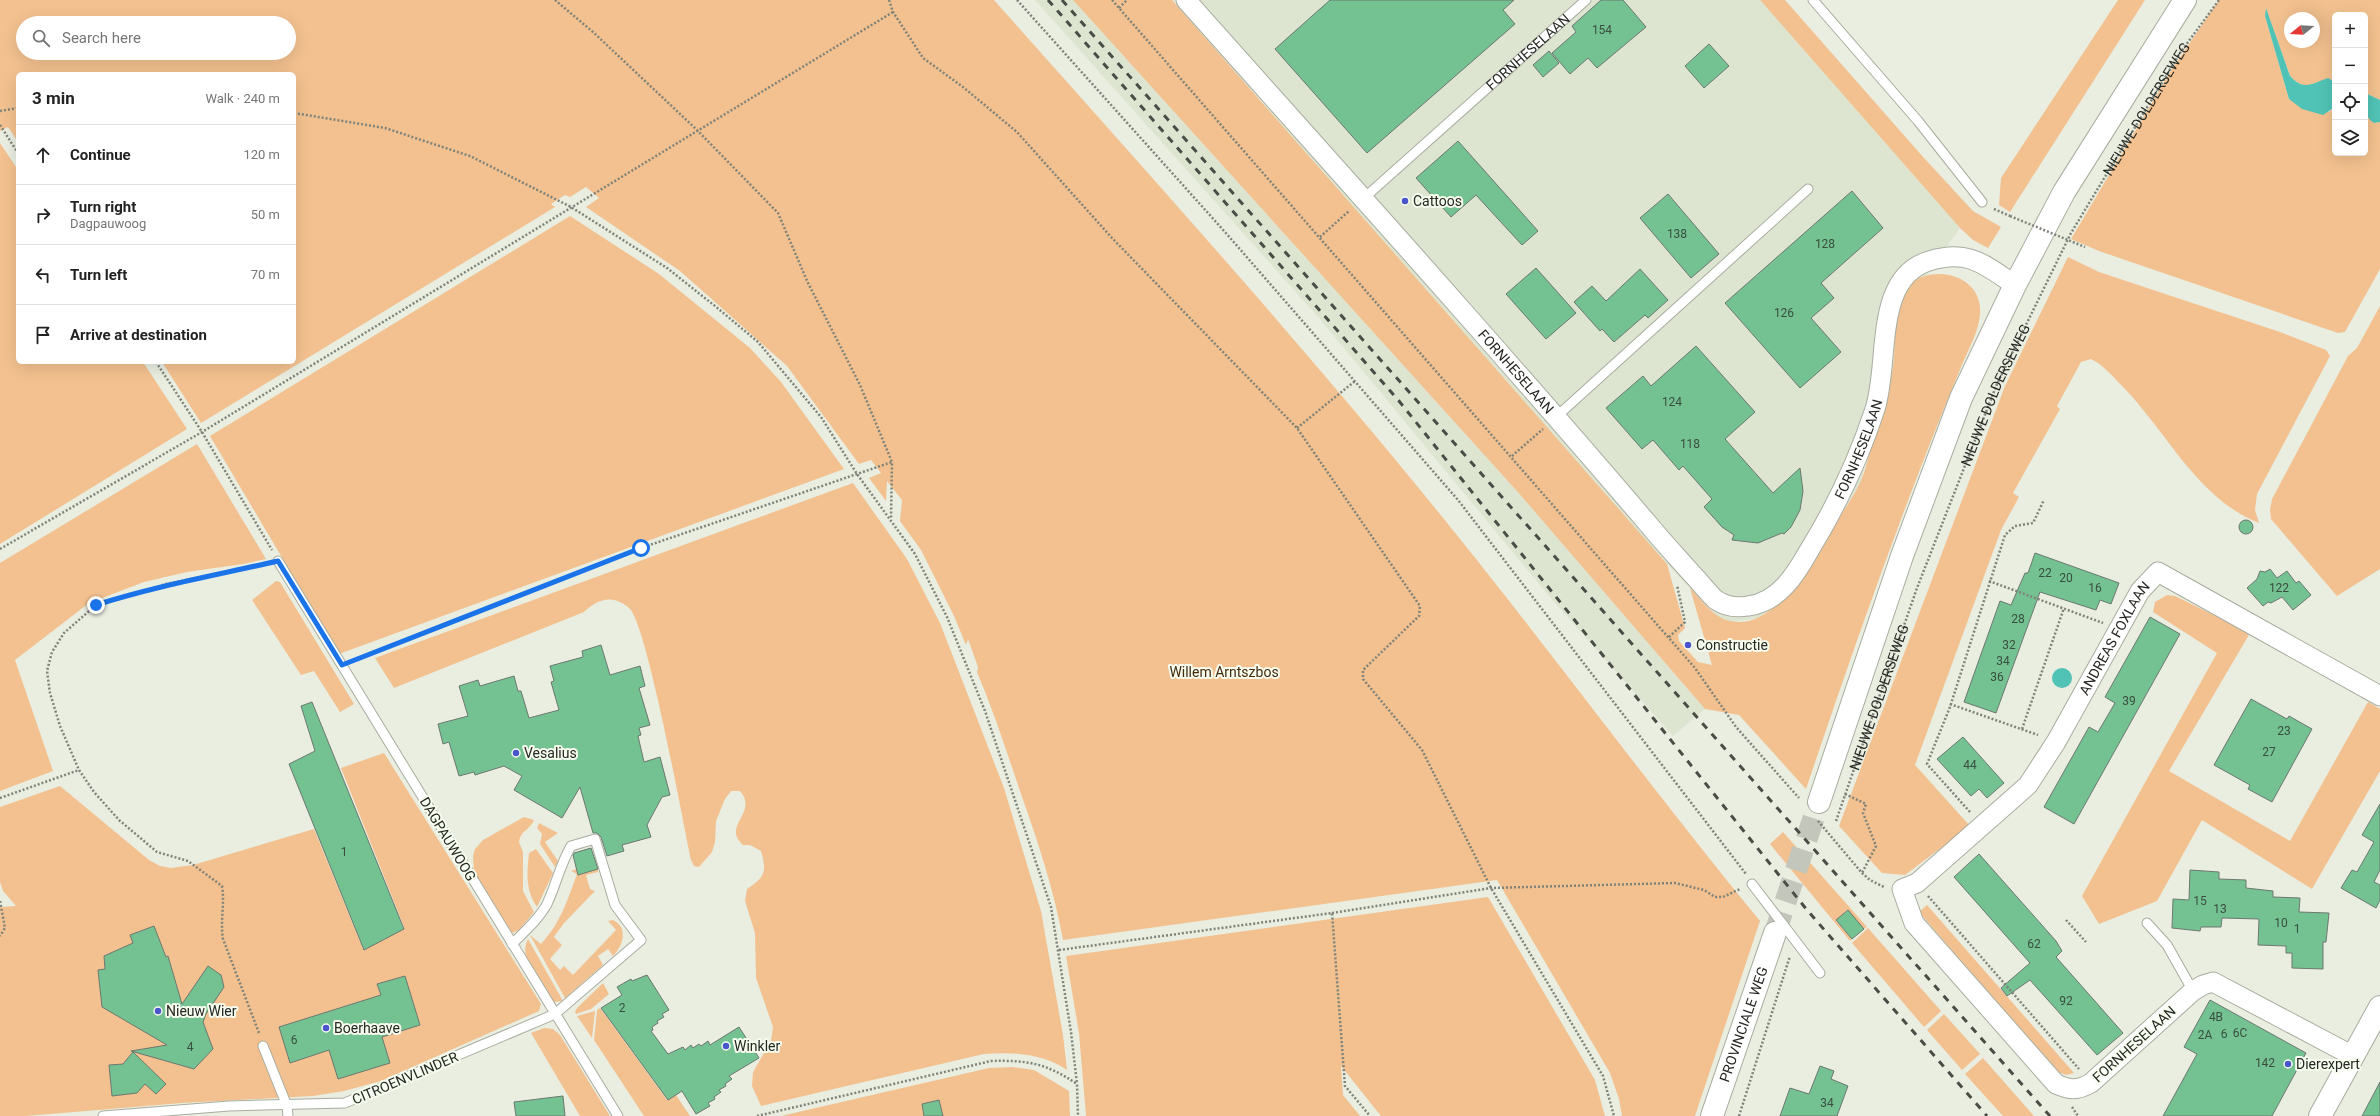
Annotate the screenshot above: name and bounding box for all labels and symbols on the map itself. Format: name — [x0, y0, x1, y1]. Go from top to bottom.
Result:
street label: FORNHESELAAN — [1483, 11, 1573, 93]
north arrow — [2284, 12, 2320, 48]
house number: 154 — [1592, 23, 1612, 37]
street label: NIEUWE DOLDERSEWEG — [2100, 39, 2193, 179]
place label: Cattoos — [1413, 193, 1462, 209]
marker: Cattoos — [1400, 196, 1410, 206]
house number: 138 — [1667, 227, 1687, 241]
house number: 128 — [1815, 237, 1835, 251]
house number: 126 — [1774, 306, 1794, 320]
street label: NIEUWE DOLDERSEWEG — [1958, 321, 2033, 468]
street label: FORNHESELAAN — [1475, 326, 1557, 417]
house number: 124 — [1662, 395, 1682, 409]
street label: FORNHESELAAN — [1831, 397, 1885, 501]
house number: 118 — [1680, 437, 1700, 451]
route start — [632, 539, 650, 557]
house number: 22 — [2038, 566, 2052, 580]
house number: 20 — [2059, 571, 2073, 585]
street label: ANDREAS FOXLAAN — [2076, 578, 2153, 698]
house number: 16 — [2088, 581, 2102, 595]
house number: 122 — [2269, 581, 2289, 595]
route end — [87, 596, 105, 614]
house number: 28 — [2011, 612, 2025, 626]
street label: NIEUWE DOLDERSEWEG — [1846, 622, 1912, 772]
place label: Constructie — [1696, 637, 1768, 653]
house number: 32 — [2002, 638, 2016, 652]
marker: Constructie — [1683, 640, 1693, 650]
house number: 34 — [1996, 654, 2010, 668]
park label: Willem Arntszbos — [1169, 664, 1279, 680]
house number: 36 — [1990, 670, 2004, 684]
house number: 39 — [2122, 694, 2136, 708]
house number: 23 — [2277, 724, 2291, 738]
place label: Vesalius — [524, 745, 577, 761]
house number: 27 — [2262, 745, 2276, 759]
marker: Vesalius — [511, 748, 521, 758]
house number: 44 — [1963, 758, 1977, 772]
street label: DAGPAUWOOG — [417, 794, 479, 884]
house number: 1 — [341, 845, 347, 859]
house number: 15 — [2193, 894, 2207, 908]
house number: 13 — [2213, 902, 2227, 916]
house number: 10 — [2274, 916, 2288, 930]
house number: 1 — [2294, 922, 2300, 936]
house number: 62 — [2027, 937, 2041, 951]
street label: PROVINCIALE WEG — [1716, 965, 1771, 1084]
house number: 92 — [2059, 994, 2073, 1008]
house number: 2 — [619, 1001, 626, 1015]
place label: Nieuw Wier — [166, 1003, 237, 1019]
street label: FORNHESELAAN — [2089, 1003, 2179, 1085]
marker: Nieuw Wier — [153, 1006, 163, 1016]
house number: 4B — [2209, 1010, 2223, 1024]
place label: Boerhaave — [334, 1020, 400, 1036]
marker: Boerhaave — [321, 1023, 331, 1033]
house number: 6C — [2233, 1026, 2247, 1040]
house number: 6 — [2221, 1027, 2228, 1041]
house number: 2A — [2198, 1028, 2212, 1042]
house number: 6 — [291, 1033, 298, 1047]
place label: Winkler — [734, 1038, 780, 1054]
house number: 4 — [187, 1040, 194, 1054]
marker: Winkler — [721, 1041, 731, 1051]
street label: CITROENVLINDER — [350, 1048, 461, 1108]
house number: 142 — [2255, 1056, 2275, 1070]
place label: Dierexpert — [2296, 1056, 2360, 1072]
marker: Dierexpert — [2283, 1059, 2293, 1069]
house number: 34 — [1820, 1096, 1834, 1110]

